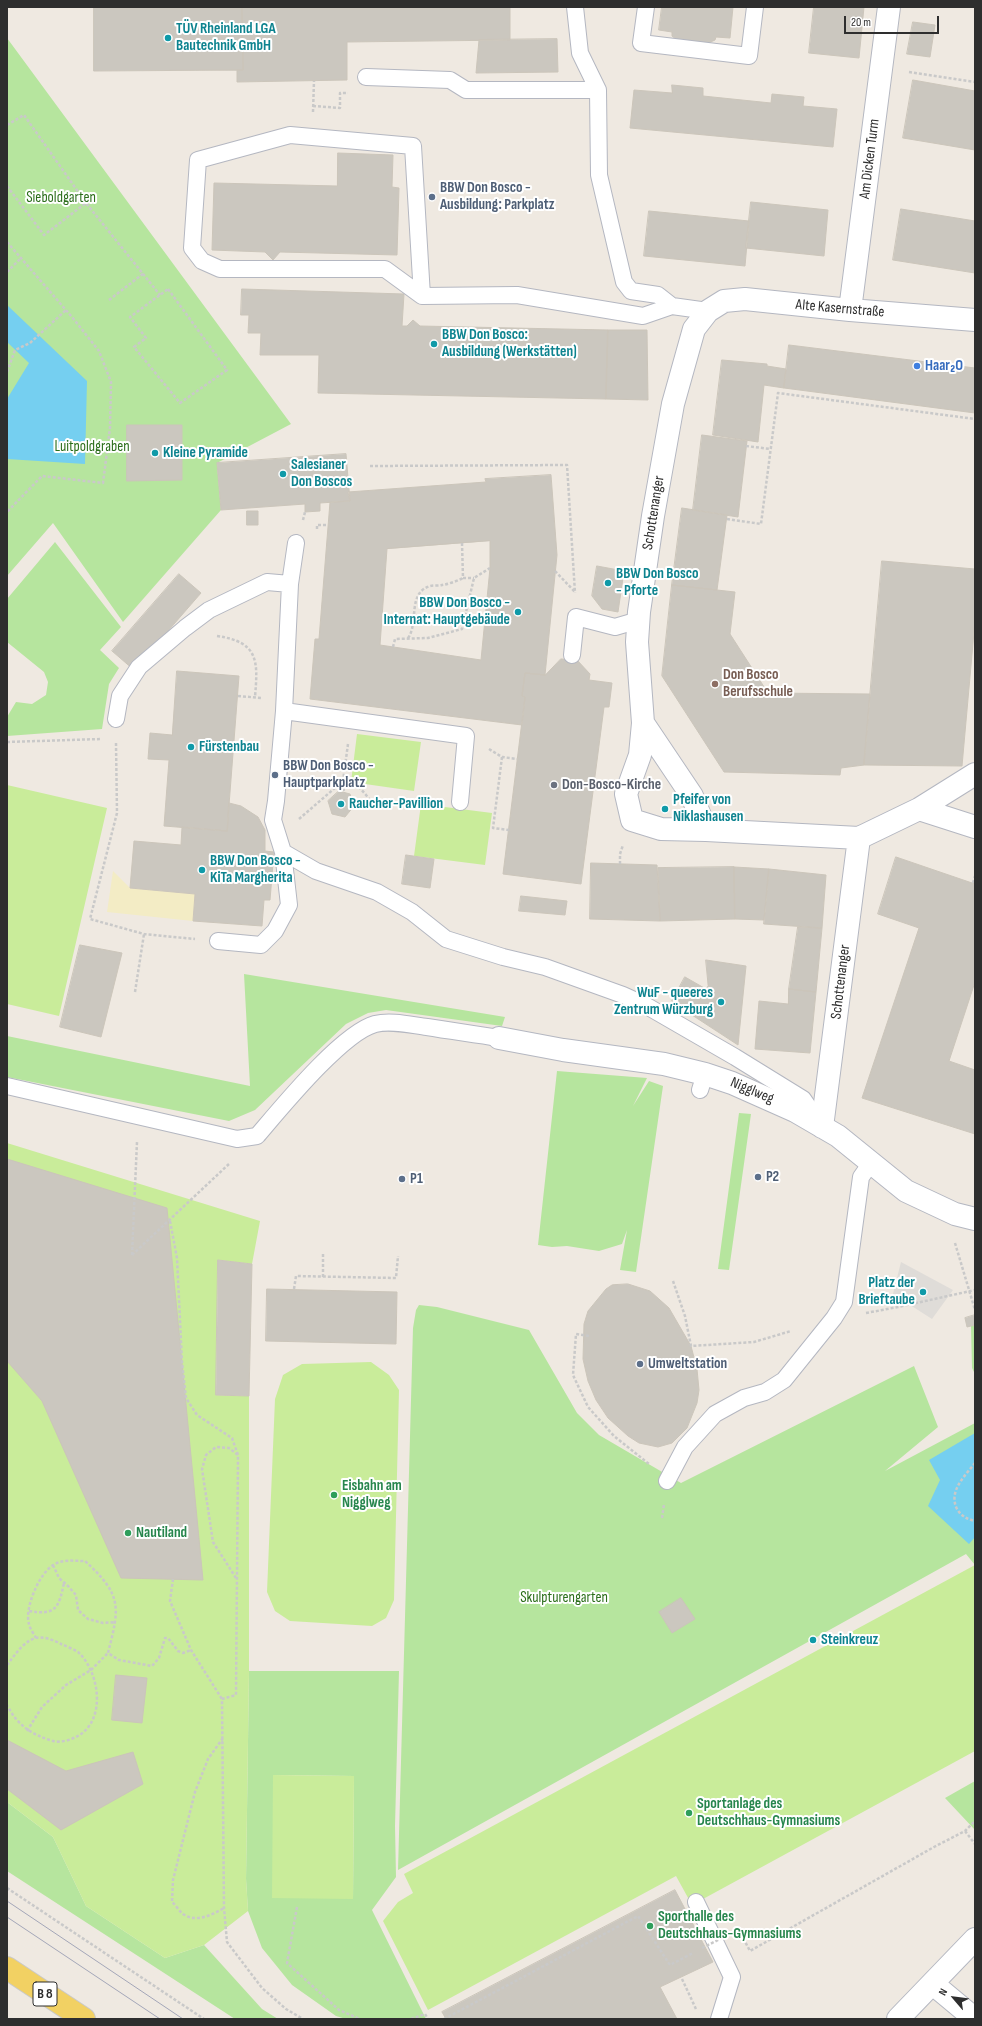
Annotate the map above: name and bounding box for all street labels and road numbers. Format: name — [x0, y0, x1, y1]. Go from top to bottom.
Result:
street label: Am Dicken Turm — [856, 118, 884, 200]
street label: Alte Kasernstraße — [795, 296, 885, 322]
street label: Schottenanger — [639, 475, 669, 551]
street label: Schottenanger — [827, 944, 855, 1020]
street label: Nigglweg — [728, 1074, 776, 1108]
road number: B 8 — [33, 1982, 57, 2006]

